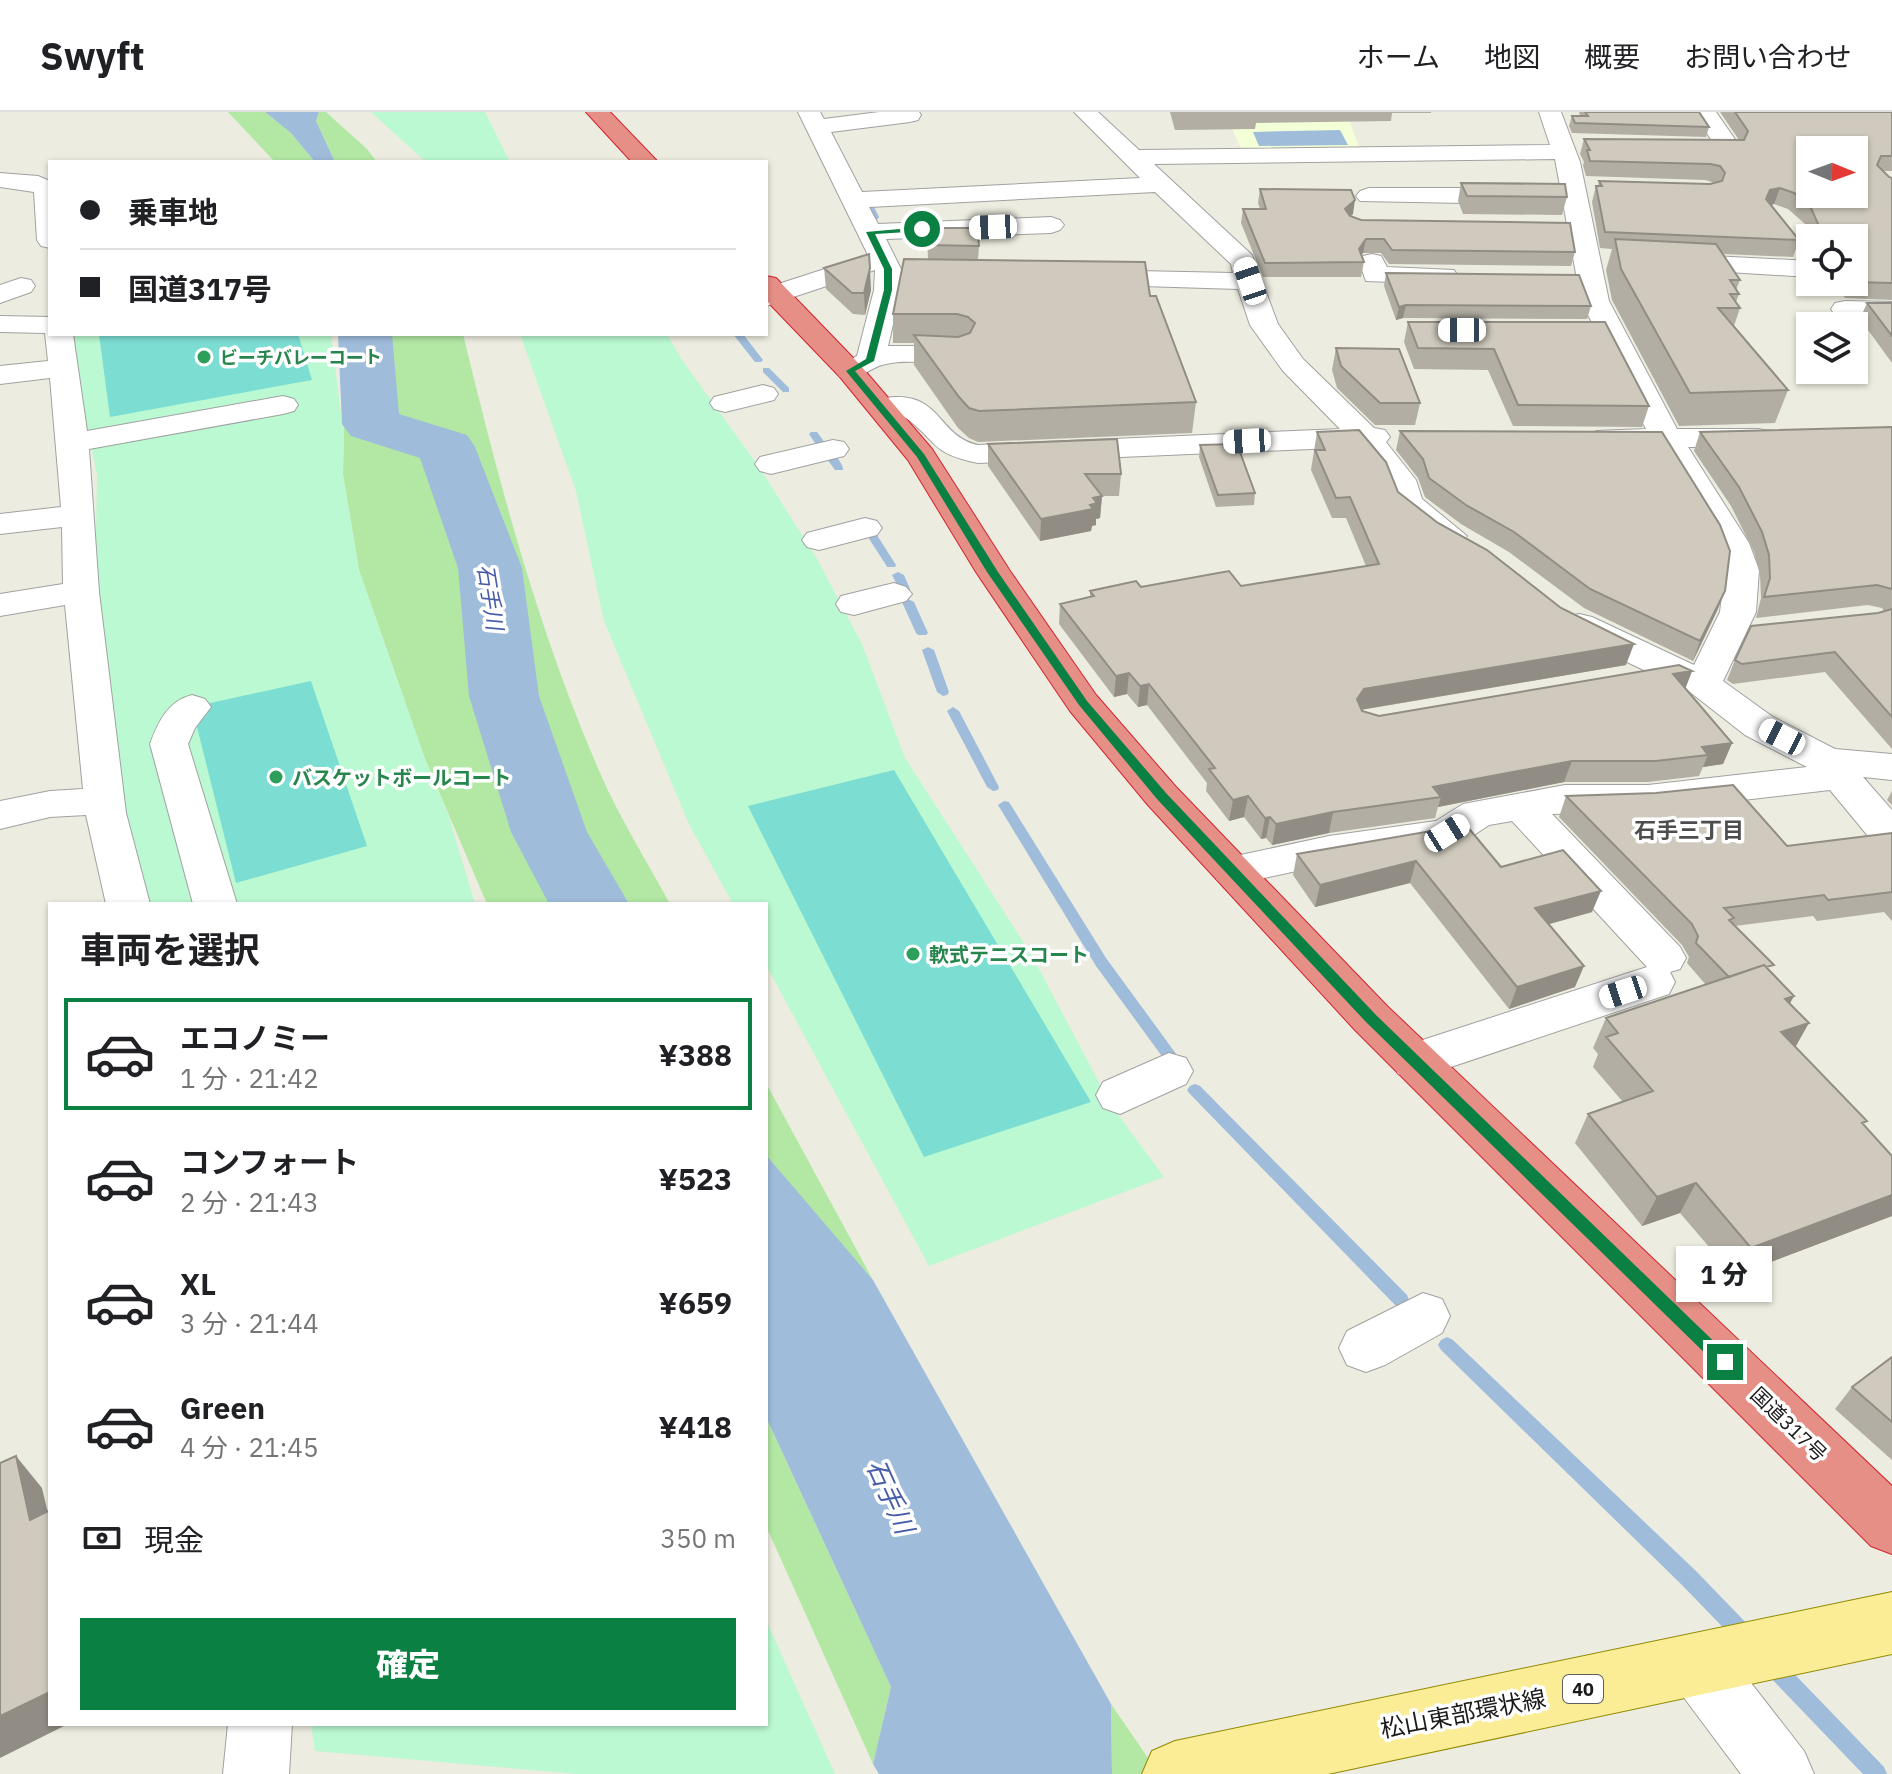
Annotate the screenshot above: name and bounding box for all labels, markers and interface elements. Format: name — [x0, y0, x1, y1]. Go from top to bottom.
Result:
text: Swyft — [40, 31, 145, 80]
text: ホーム — [1357, 38, 1440, 75]
text: 地図 — [1484, 38, 1540, 75]
text: 概要 — [1584, 38, 1640, 75]
text: お問い合わせ — [1684, 38, 1852, 75]
north arrow — [1796, 136, 1868, 208]
map controls — [1796, 136, 1868, 384]
text: 乗車地 — [128, 192, 218, 231]
route start — [904, 211, 940, 247]
car — [969, 214, 1017, 240]
button: locate — [1796, 224, 1868, 296]
car — [1231, 254, 1269, 308]
text: 国道317号 — [128, 269, 272, 308]
button: layers — [1796, 312, 1868, 384]
car — [1438, 318, 1486, 342]
place label: ビーチバレーコート — [220, 346, 382, 369]
marker: ビーチバレーコート — [195, 348, 213, 366]
car — [1222, 428, 1272, 454]
water label: 石手川 — [472, 562, 511, 634]
car — [1755, 715, 1809, 759]
place label: バスケットボールコート — [292, 764, 512, 791]
marker: バスケットボールコート — [267, 768, 285, 786]
car — [1420, 810, 1474, 856]
district label: 石手三丁目 — [1634, 815, 1744, 844]
text: 車両を選択 — [80, 926, 260, 973]
place label: 軟式テニスコート — [929, 941, 1089, 968]
marker: 軟式テニスコート — [904, 945, 922, 963]
car — [1596, 973, 1650, 1011]
icon: car — [84, 1018, 156, 1090]
text: エコノミー — [180, 1018, 330, 1057]
text: ¥388 — [659, 1035, 732, 1074]
text: 1 分 · 21:42 — [180, 1061, 318, 1095]
icon: car — [84, 1142, 156, 1214]
text: コンフォート — [180, 1142, 359, 1181]
text: ¥523 — [659, 1159, 732, 1198]
text: 2 分 · 21:43 — [180, 1185, 318, 1219]
callout: 1 分 — [1677, 1246, 1773, 1302]
text: 1 分 — [1700, 1257, 1748, 1291]
text: XL — [180, 1264, 216, 1303]
icon: car — [84, 1266, 156, 1338]
text: ¥659 — [659, 1283, 732, 1322]
text: 3 分 · 21:44 — [180, 1306, 318, 1340]
route end — [1707, 1344, 1743, 1380]
street label: 国道317号 — [1745, 1381, 1833, 1467]
text: Green — [180, 1388, 265, 1427]
icon: car — [84, 1390, 156, 1462]
text: ¥418 — [659, 1407, 732, 1446]
text: 4 分 · 21:45 — [180, 1430, 318, 1464]
water label: 石手川 — [860, 1453, 924, 1541]
icon: cash — [80, 1516, 124, 1560]
text: 現金 — [144, 1520, 204, 1559]
text: 350 m — [660, 1521, 736, 1555]
button: 確定 — [80, 1618, 736, 1710]
road number: 40 — [1563, 1675, 1603, 1703]
street label: 松山東部環状線 — [1377, 1681, 1549, 1745]

